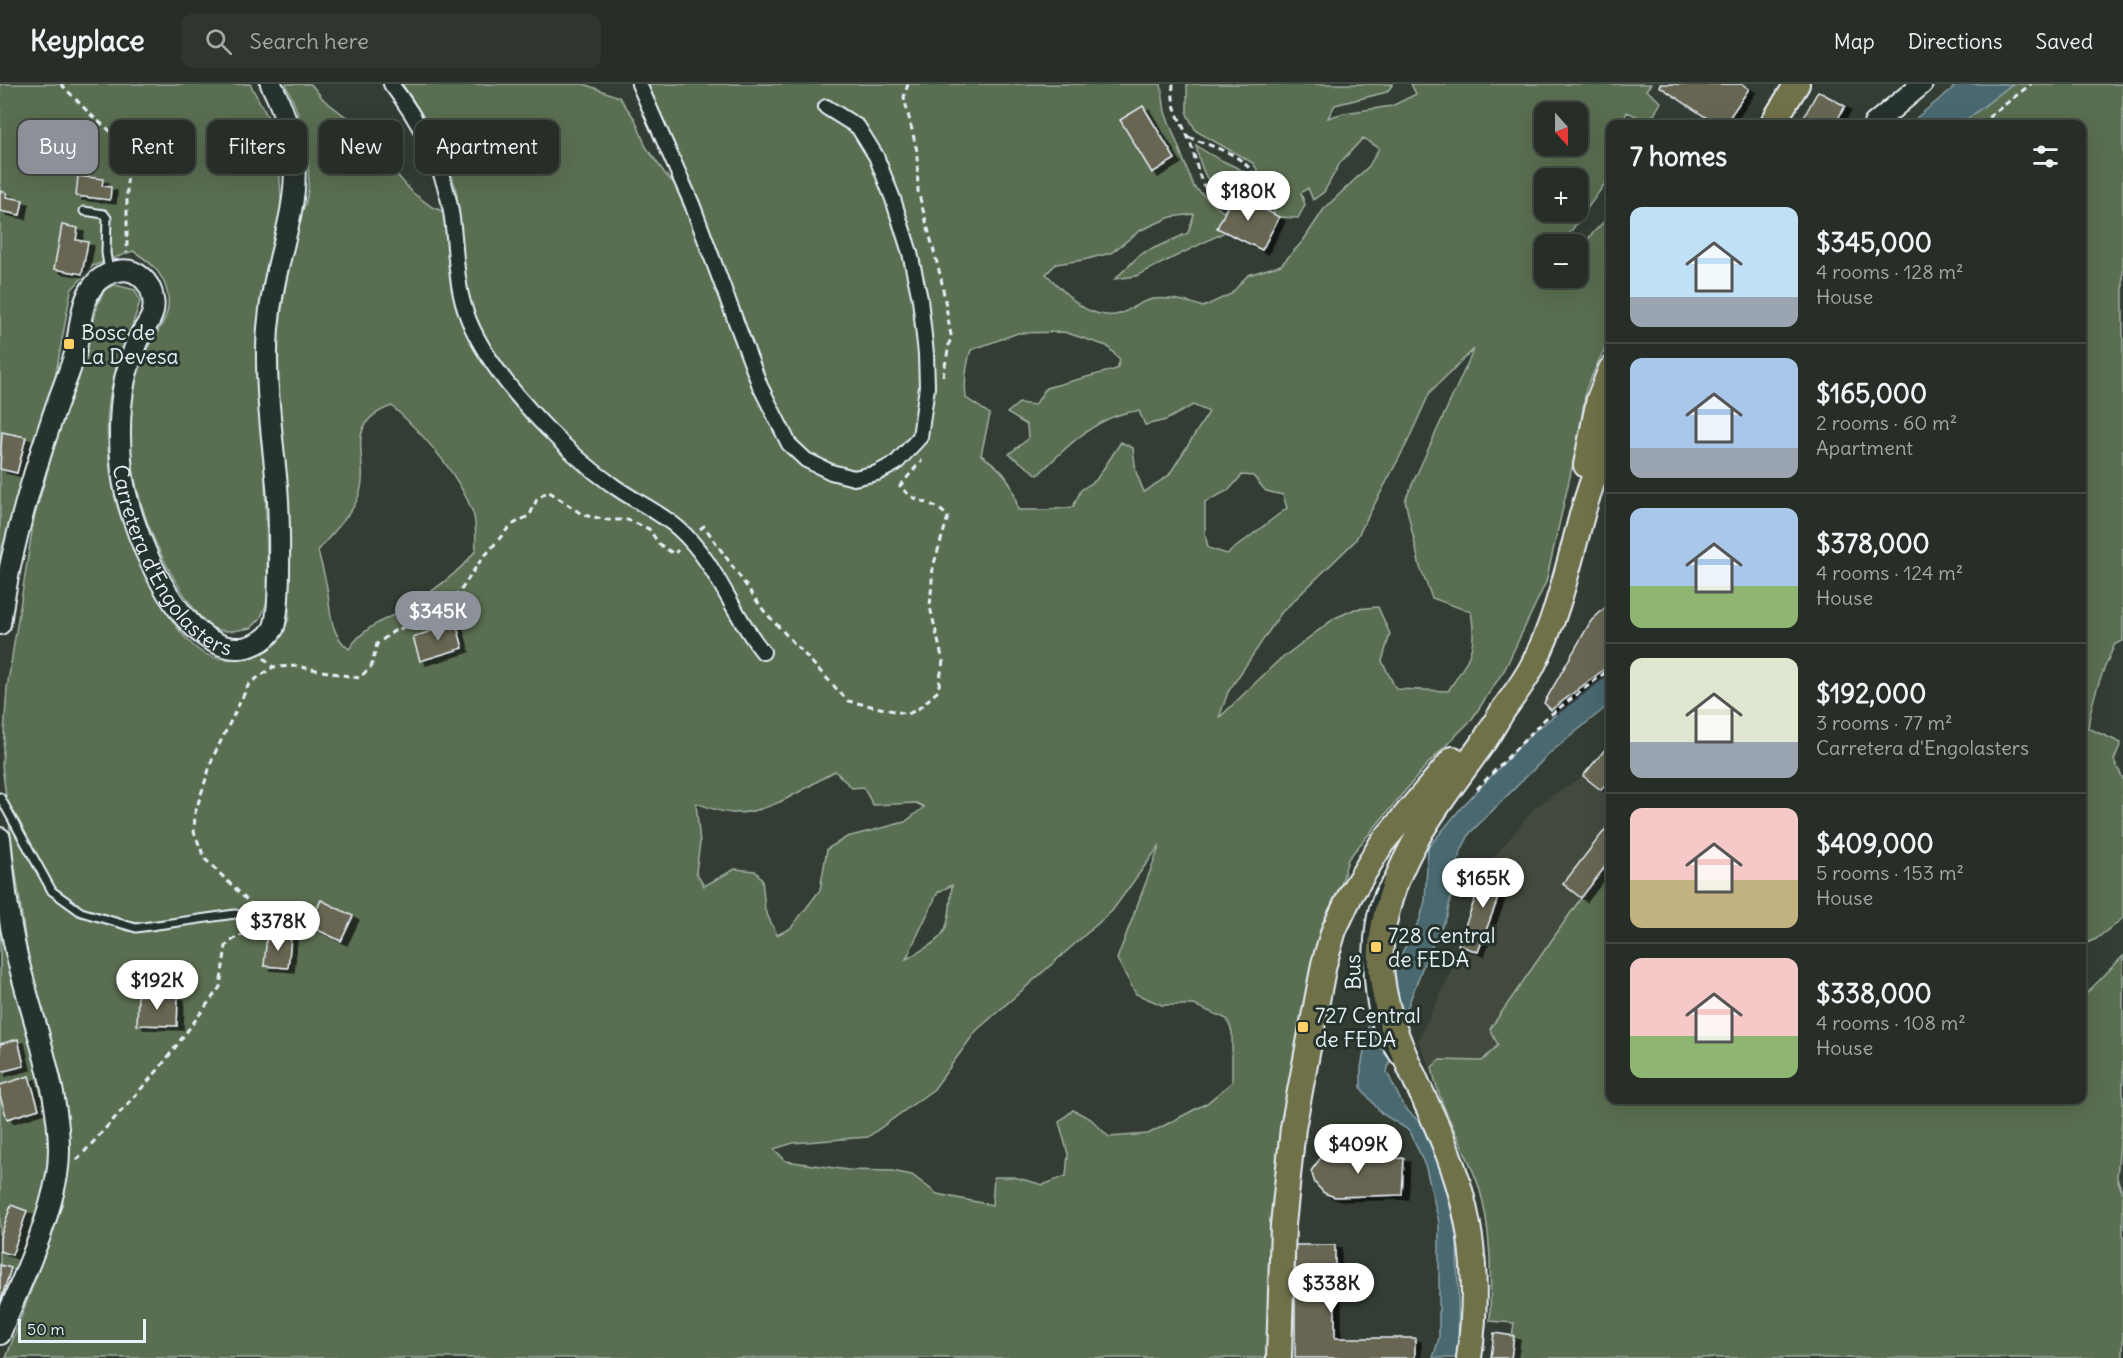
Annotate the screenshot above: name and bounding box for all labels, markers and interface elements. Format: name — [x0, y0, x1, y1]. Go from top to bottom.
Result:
search box — [181, 14, 601, 68]
text: Keyplace — [30, 23, 145, 59]
icon: search — [202, 25, 235, 58]
text: Search here — [250, 27, 369, 55]
text: Map — [1834, 28, 1875, 55]
text: Directions — [1908, 28, 2002, 55]
text: Saved — [2035, 28, 2093, 55]
north arrow — [1534, 102, 1588, 156]
map controls — [1534, 102, 1588, 288]
chip: Buy — [18, 120, 98, 174]
chip: Rent — [110, 120, 195, 174]
chip: Filters — [207, 120, 307, 174]
chip: New — [319, 120, 403, 174]
chip: Apartment — [415, 120, 559, 174]
text: 7 homes — [1630, 140, 1727, 173]
icon: filters — [2029, 140, 2062, 173]
button: + — [1534, 168, 1588, 222]
pin: $180K — [1206, 171, 1290, 222]
text: $180K — [1220, 178, 1276, 203]
text: $345,000 — [1816, 226, 1932, 259]
icon: home — [1678, 231, 1750, 303]
button: − — [1534, 234, 1588, 288]
text: 4 rooms · 128 m² — [1816, 259, 1964, 284]
text: House — [1816, 284, 1873, 309]
place label: Bosc de La Devesa — [81, 319, 179, 370]
marker: Bosc de La Devesa — [62, 337, 76, 351]
text: $165,000 — [1816, 377, 1927, 410]
icon: home — [1678, 382, 1750, 454]
text: 2 rooms · 60 m² — [1816, 410, 1957, 435]
text: Apartment — [1816, 435, 1913, 460]
street label: Carretera d'Engolasters — [108, 464, 235, 661]
text: $378,000 — [1816, 527, 1930, 560]
icon: home — [1678, 532, 1750, 604]
text: 4 rooms · 124 m² — [1816, 560, 1963, 585]
text: House — [1816, 585, 1873, 610]
pin: $345K — [396, 591, 480, 642]
text: $345K — [409, 598, 467, 623]
text: $192,000 — [1816, 677, 1926, 710]
icon: home — [1678, 682, 1750, 754]
text: 3 rooms · 77 m² — [1816, 710, 1953, 735]
text: Carretera d'Engolasters — [1816, 735, 2029, 760]
text: $409,000 — [1816, 827, 1934, 860]
icon: home — [1678, 832, 1750, 904]
pin: $165K — [1441, 858, 1525, 909]
text: 5 rooms · 153 m² — [1816, 860, 1964, 885]
text: $165K — [1456, 865, 1510, 890]
text: House — [1816, 885, 1873, 910]
pin: $378K — [236, 901, 320, 952]
text: $378K — [250, 908, 306, 933]
place label: 728 Central de FEDA — [1388, 922, 1496, 973]
marker: 728 Central de FEDA — [1369, 940, 1383, 954]
street label: Bus — [1339, 954, 1367, 990]
pin: $192K — [115, 960, 199, 1011]
text: $192K — [130, 967, 184, 992]
text: $338,000 — [1816, 977, 1932, 1010]
icon: home — [1678, 982, 1750, 1054]
place label: 727 Central de FEDA — [1315, 1002, 1421, 1053]
text: 4 rooms · 108 m² — [1816, 1010, 1966, 1035]
marker: 727 Central de FEDA — [1296, 1020, 1310, 1034]
text: House — [1816, 1035, 1873, 1060]
pin: $409K — [1316, 1124, 1400, 1175]
text: $409K — [1328, 1131, 1388, 1156]
pin: $338K — [1289, 1263, 1373, 1314]
text: $338K — [1302, 1270, 1360, 1295]
scale bar — [18, 1316, 146, 1344]
text: 50 m — [27, 1319, 65, 1339]

